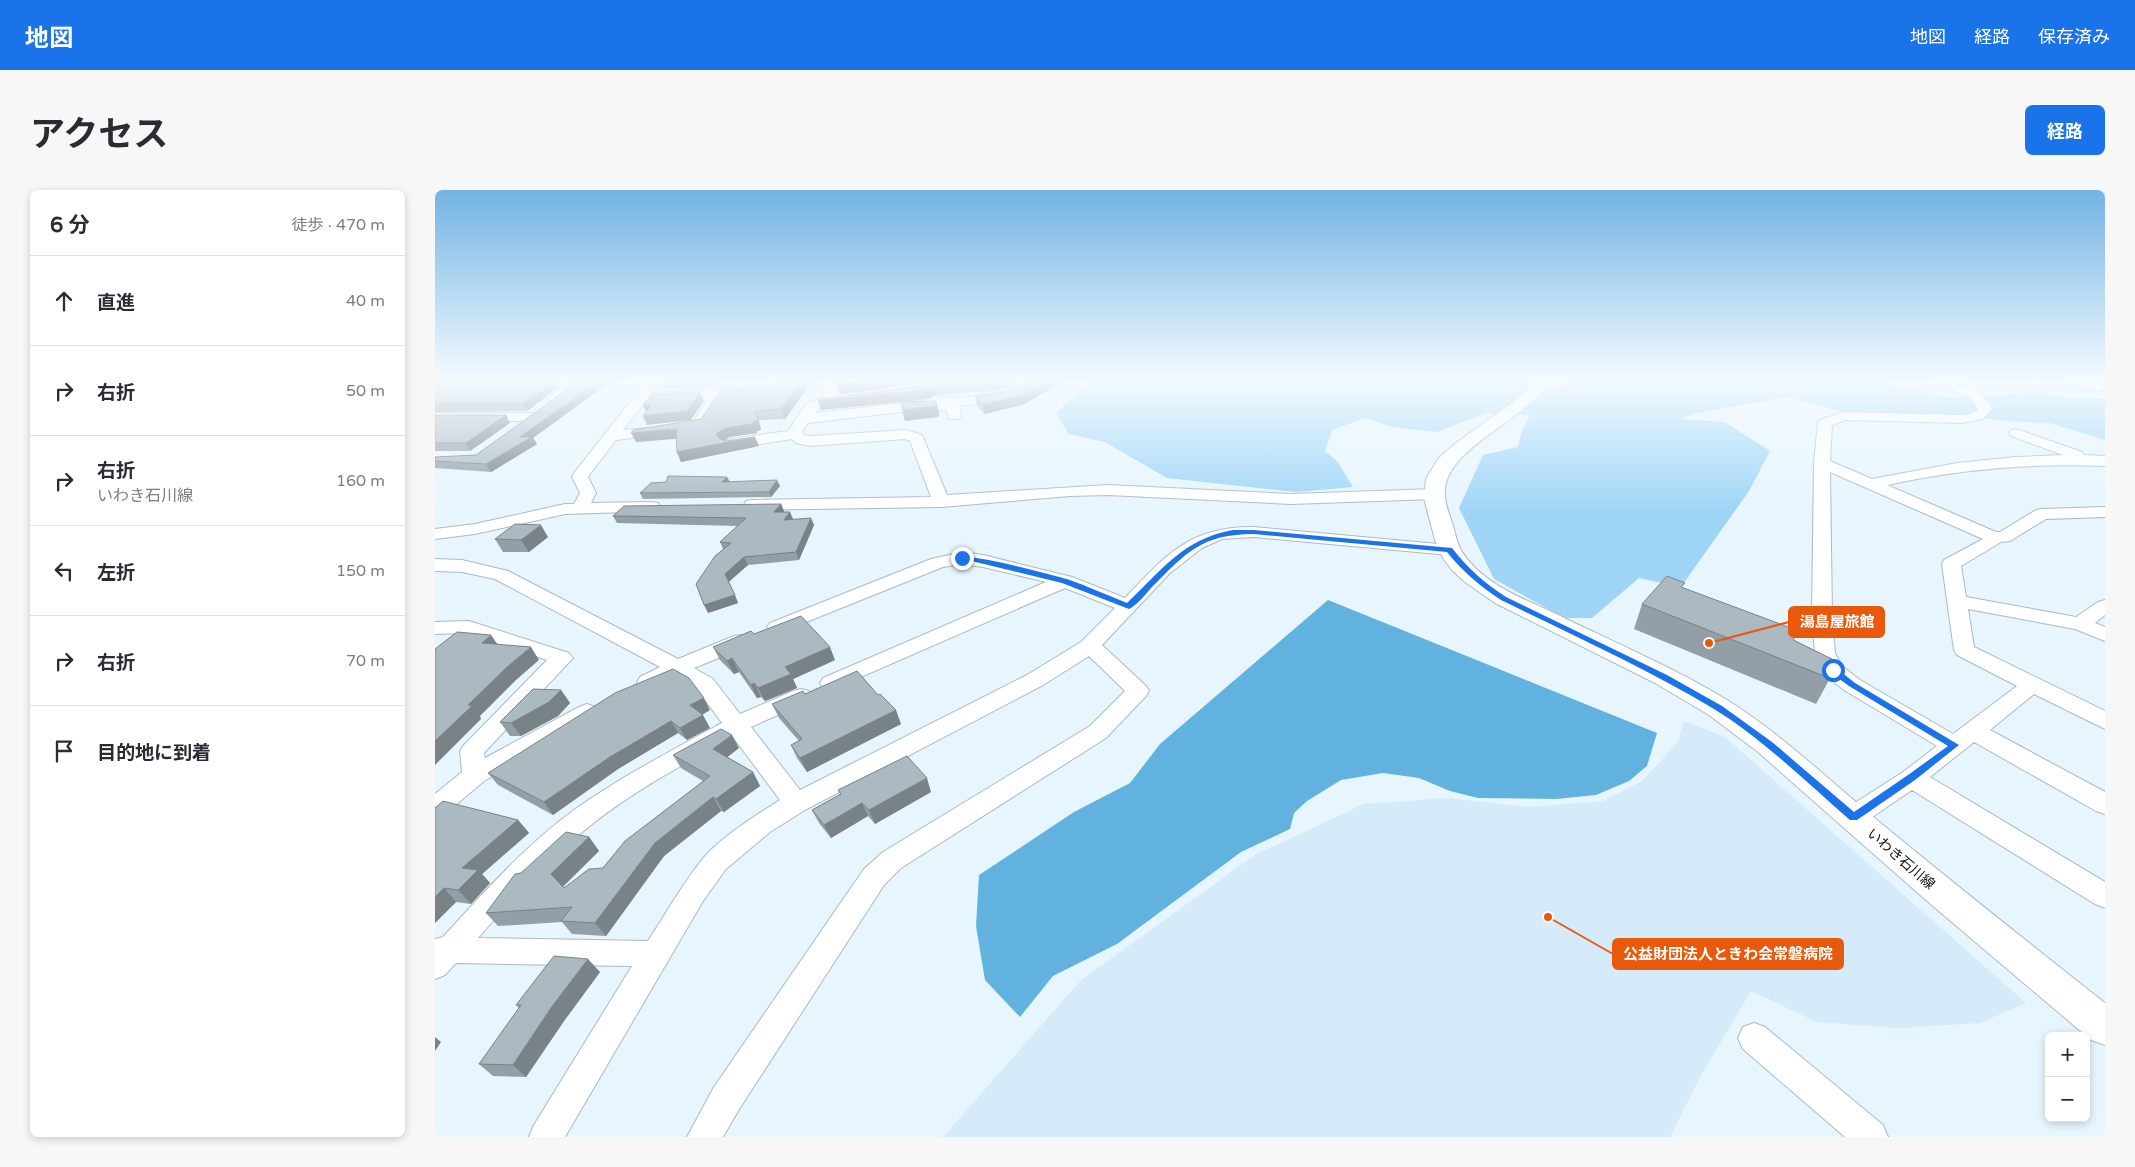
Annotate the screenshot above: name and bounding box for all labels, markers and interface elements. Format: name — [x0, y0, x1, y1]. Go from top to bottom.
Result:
text: 地図 — [25, 24, 73, 53]
text: 地図 — [1910, 26, 1946, 48]
text: 経路 — [1974, 26, 2010, 48]
text: 保存済み — [2038, 26, 2110, 48]
button: 経路 — [2025, 105, 2105, 155]
text: アクセス — [30, 114, 168, 156]
text: 6 分 — [50, 213, 90, 238]
text: 徒歩 · 470 m — [292, 215, 385, 235]
icon: ahead — [50, 287, 78, 315]
text: 40 m — [346, 291, 385, 311]
text: 直進 — [97, 292, 135, 314]
icon: right — [50, 377, 78, 405]
text: 50 m — [346, 381, 385, 401]
text: 右折 — [97, 382, 135, 404]
text: 右折 — [97, 460, 135, 482]
icon: right — [50, 467, 78, 495]
text: 160 m — [336, 471, 385, 491]
text: いわき石川線 — [97, 486, 193, 506]
route end — [951, 547, 974, 570]
icon: left — [50, 557, 78, 585]
text: 150 m — [336, 561, 385, 581]
text: 左折 — [97, 562, 135, 584]
callout: 湯島屋旅館 — [1789, 607, 1884, 637]
text: 湯島屋旅館 — [1799, 613, 1875, 631]
icon: right — [50, 647, 78, 675]
text: 70 m — [346, 651, 385, 671]
text: 右折 — [97, 652, 135, 674]
route start — [1822, 659, 1845, 682]
icon: arrive — [50, 737, 78, 765]
text: 目的地に到着 — [97, 742, 211, 764]
street label: いわき石川線 — [1864, 825, 1938, 893]
callout: 公益財団法人ときわ会常磐病院 — [1613, 939, 1843, 969]
text: 公益財団法人ときわ会常磐病院 — [1623, 945, 1833, 963]
map controls — [2045, 1032, 2090, 1122]
button: + — [2045, 1032, 2090, 1077]
button: − — [2045, 1077, 2090, 1122]

